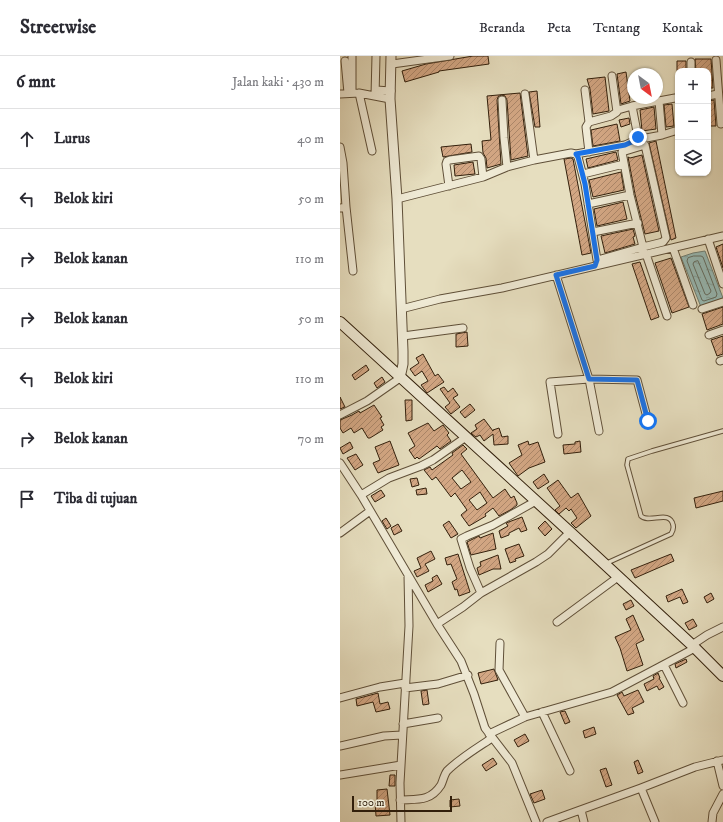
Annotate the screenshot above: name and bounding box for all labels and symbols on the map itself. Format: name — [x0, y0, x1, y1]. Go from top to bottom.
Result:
north arrow — [627, 68, 663, 104]
route end — [629, 128, 647, 146]
route start — [639, 412, 657, 430]
scale bar — [352, 794, 452, 813]

